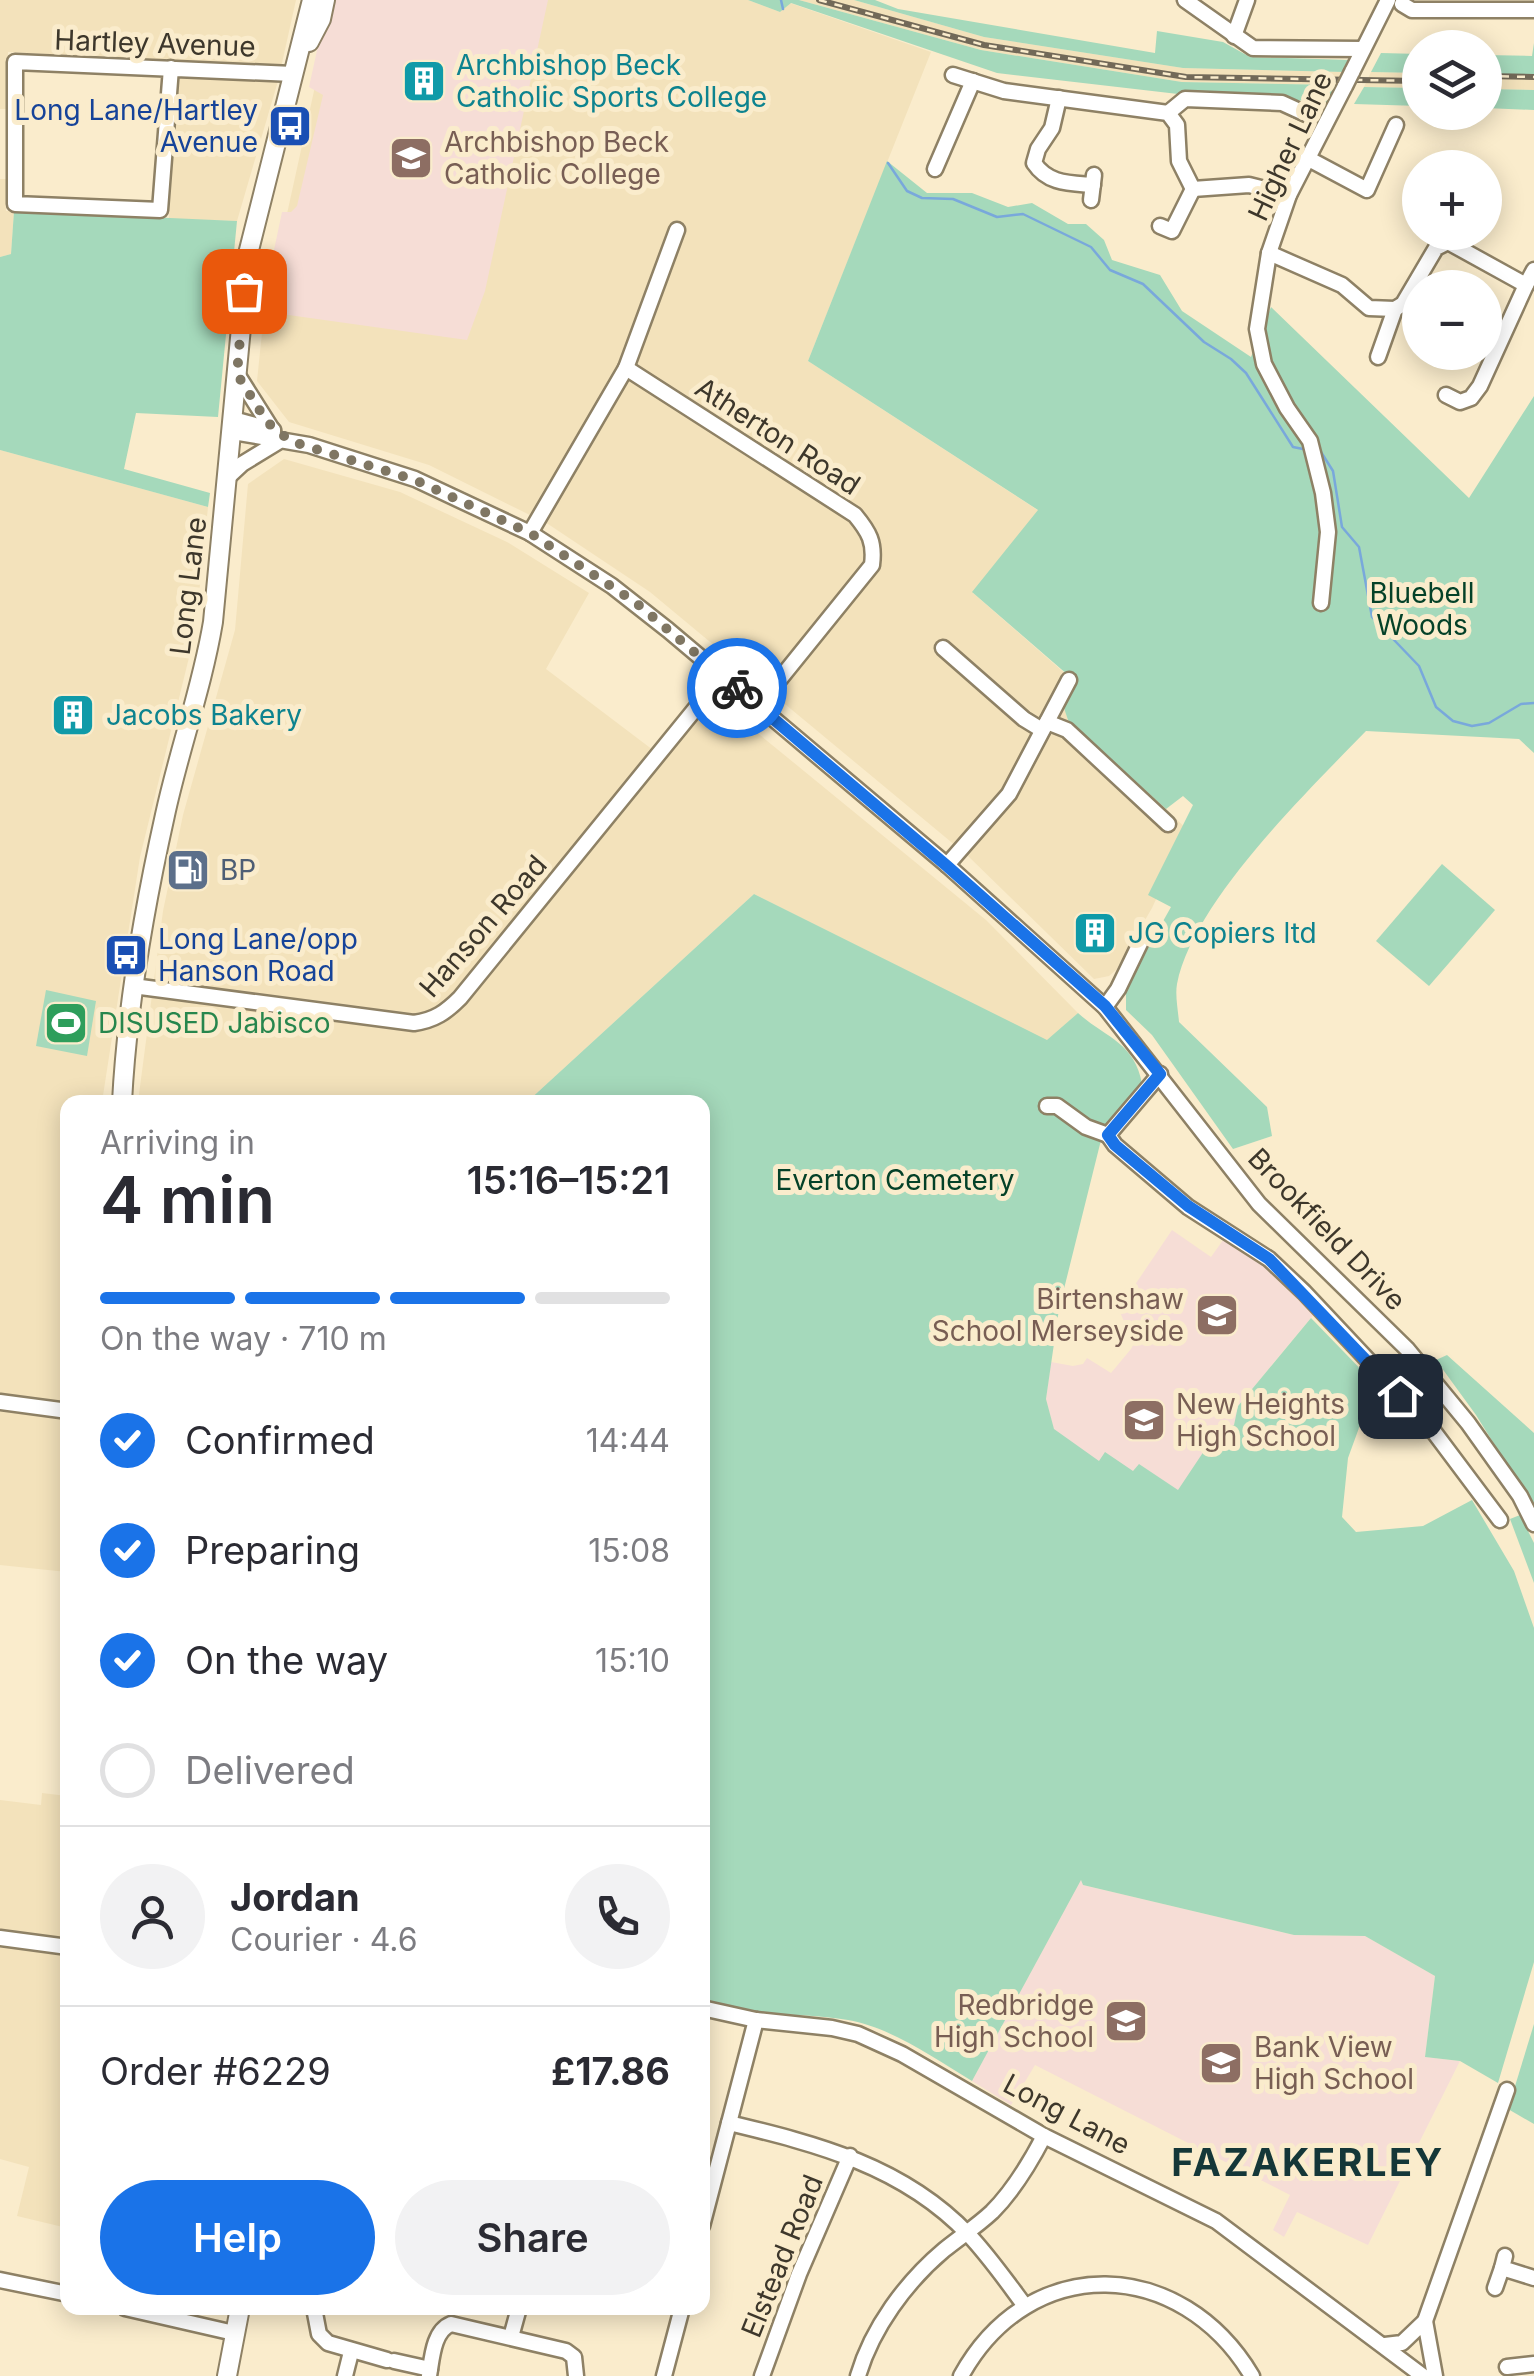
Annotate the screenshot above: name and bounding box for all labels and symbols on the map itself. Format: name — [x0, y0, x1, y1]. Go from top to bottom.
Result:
street label: Hartley Avenue — [54, 22, 256, 64]
place label: Archbishop Beck Catholic Sports College — [456, 48, 767, 114]
building icon: Archbishop Beck Catholic Sports College — [401, 58, 447, 104]
street label: Higher Lane — [1241, 66, 1339, 226]
place label: Long Lane/Hartley Avenue — [14, 93, 258, 159]
bus stop icon: Long Lane/Hartley Avenue — [267, 103, 313, 149]
place label: Archbishop Beck Catholic College — [444, 125, 669, 191]
school or university icon: Archbishop Beck Catholic College — [388, 135, 434, 181]
pin — [202, 249, 287, 334]
street label: Atherton Road — [689, 370, 867, 502]
street label: Long Lane — [163, 515, 213, 657]
park label: Bluebell Woods — [1369, 576, 1475, 642]
courier — [687, 638, 787, 738]
building icon: Jacobs Bakery — [50, 692, 96, 738]
place label: Jacobs Bakery — [106, 698, 302, 732]
fuel station icon: BP — [165, 847, 211, 893]
street label: Hanson Road — [412, 848, 554, 1004]
place label: BP — [220, 853, 256, 887]
building icon: JG Copiers ltd — [1072, 910, 1118, 956]
place label: JG Copiers ltd — [1128, 916, 1317, 950]
place label: Long Lane/opp Hanson Road — [158, 922, 358, 988]
bus stop icon: Long Lane/opp Hanson Road — [103, 932, 149, 978]
sports icon: DISUSED Jabisco — [43, 1000, 89, 1046]
place label: DISUSED Jabisco — [98, 1006, 331, 1040]
street label: Brookfield Drive — [1241, 1141, 1413, 1317]
park label: Everton Cemetery — [776, 1163, 1014, 1197]
place label: Birtenshaw School Merseyside — [932, 1282, 1184, 1348]
school or university icon: Birtenshaw School Merseyside — [1194, 1292, 1240, 1338]
pin — [1358, 1354, 1443, 1439]
place label: New Heights High School — [1176, 1387, 1345, 1453]
school or university icon: New Heights High School — [1121, 1397, 1167, 1443]
place label: Redbridge High School — [934, 1988, 1094, 2054]
school or university icon: Redbridge High School — [1103, 1998, 1149, 2044]
place label: Bank View High School — [1254, 2030, 1414, 2096]
school or university icon: Bank View High School — [1198, 2040, 1244, 2086]
street label: Long Lane — [998, 2066, 1136, 2162]
district label: FAZAKERLEY — [1171, 2139, 1445, 2185]
street label: Elstead Road — [734, 2170, 830, 2342]

